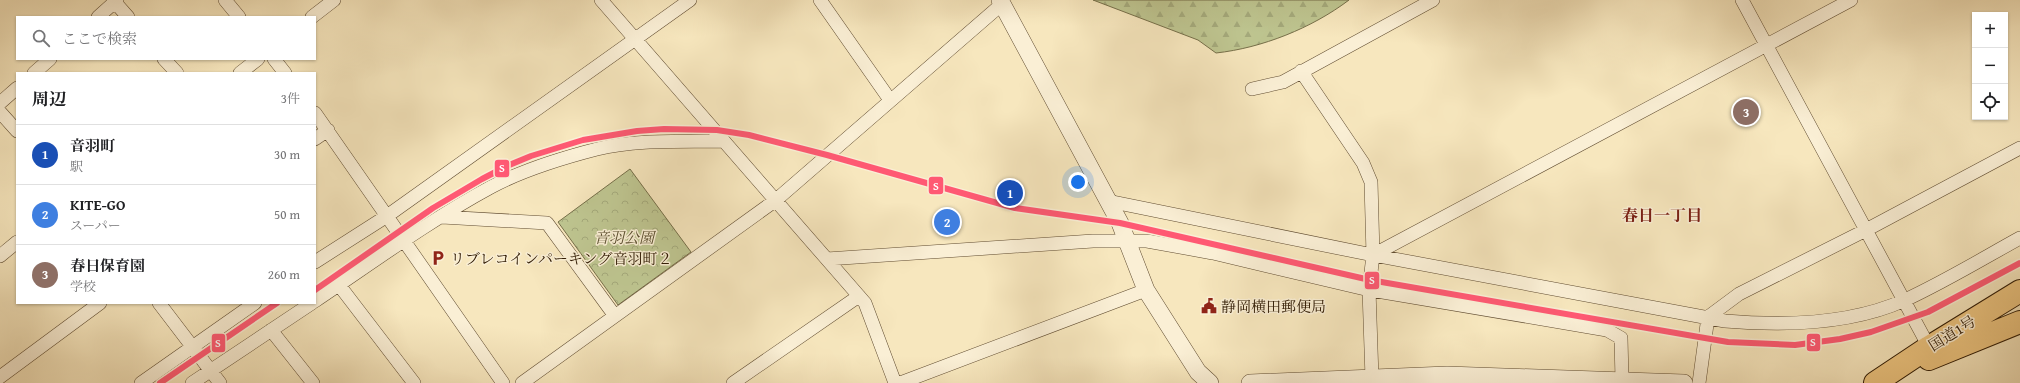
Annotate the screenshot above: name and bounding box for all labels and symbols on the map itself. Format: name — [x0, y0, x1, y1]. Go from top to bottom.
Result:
pin: 3 — [1733, 97, 1759, 127]
line badge: S — [494, 159, 510, 178]
text: S — [499, 160, 505, 176]
your location — [1068, 172, 1088, 192]
line badge: S — [928, 176, 944, 195]
text: S — [933, 178, 939, 194]
pin: 1 — [997, 178, 1023, 208]
district label: 春日一丁目 — [1622, 203, 1702, 227]
pin: 2 — [934, 207, 960, 237]
park label: 音羽公園 — [594, 227, 657, 248]
place label: リブレコインパーキング音羽町２ — [450, 248, 672, 269]
parking icon: リブレコインパーキング音羽町２ — [429, 249, 447, 267]
line badge: S — [1364, 271, 1380, 290]
text: S — [1369, 272, 1375, 288]
place label: 静岡横田郵便局 — [1221, 296, 1326, 317]
public building icon: 静岡横田郵便局 — [1200, 297, 1218, 315]
street label: 国道1号 — [1924, 310, 1980, 356]
line badge: S — [211, 333, 226, 353]
line badge: S — [1806, 333, 1821, 352]
text: S — [1810, 334, 1816, 350]
text: S — [215, 335, 221, 351]

